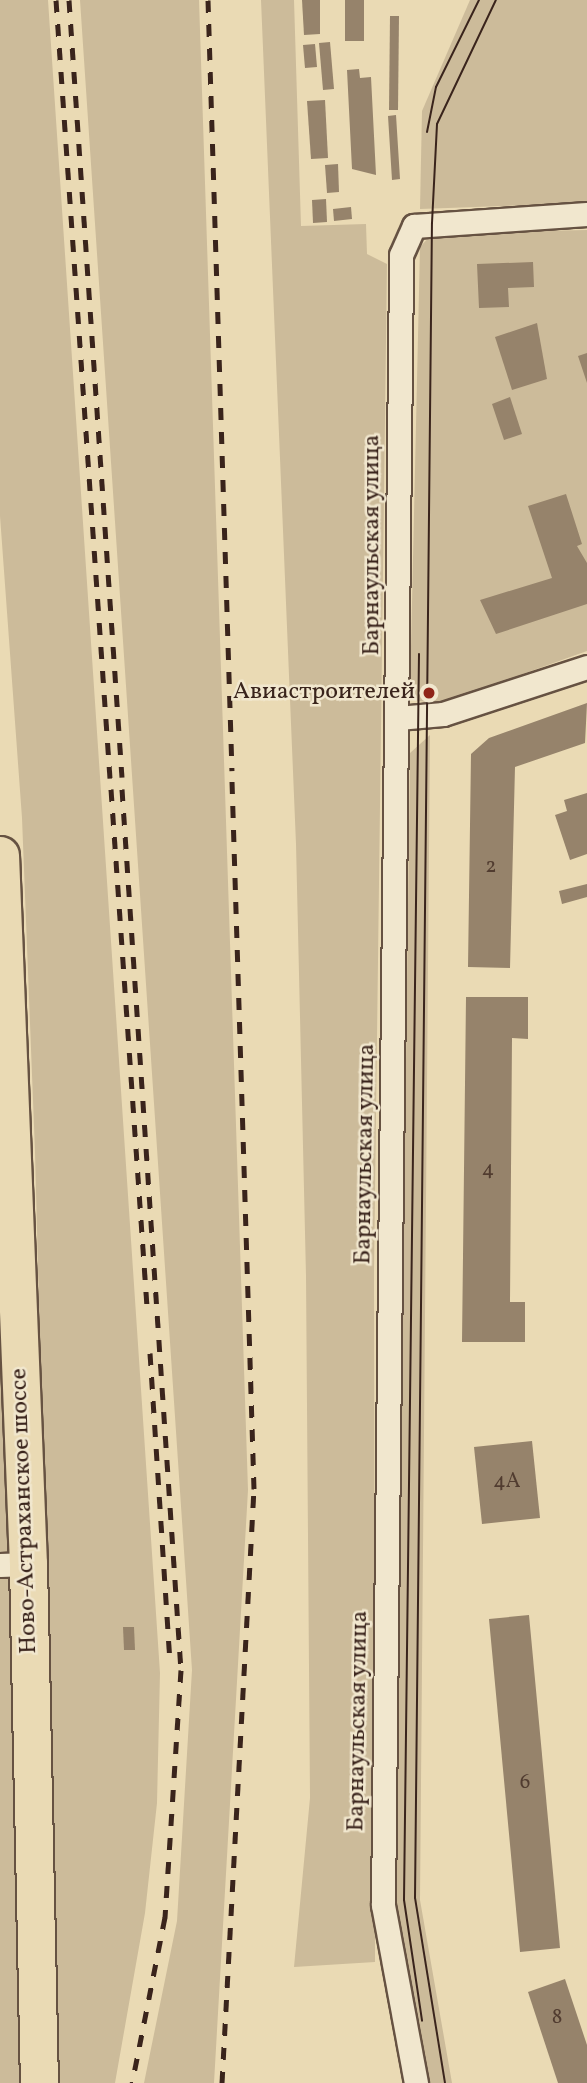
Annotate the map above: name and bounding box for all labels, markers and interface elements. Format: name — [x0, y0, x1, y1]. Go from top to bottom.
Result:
street label: Барнаульская улица — [359, 434, 387, 656]
place label: Авиастроителей — [233, 679, 415, 707]
marker: Авиастроителей — [421, 685, 437, 701]
house number: 2 — [485, 854, 497, 880]
street label: Барнаульская улица — [350, 1043, 382, 1265]
house number: 4 — [482, 1157, 494, 1183]
street label: Ново-Астраханское шоссе — [6, 1368, 44, 1654]
house number: 4А — [493, 1469, 521, 1495]
street label: Барнаульская улица — [343, 1610, 375, 1832]
house number: 6 — [520, 1770, 530, 1796]
house number: 8 — [552, 2005, 562, 2031]

